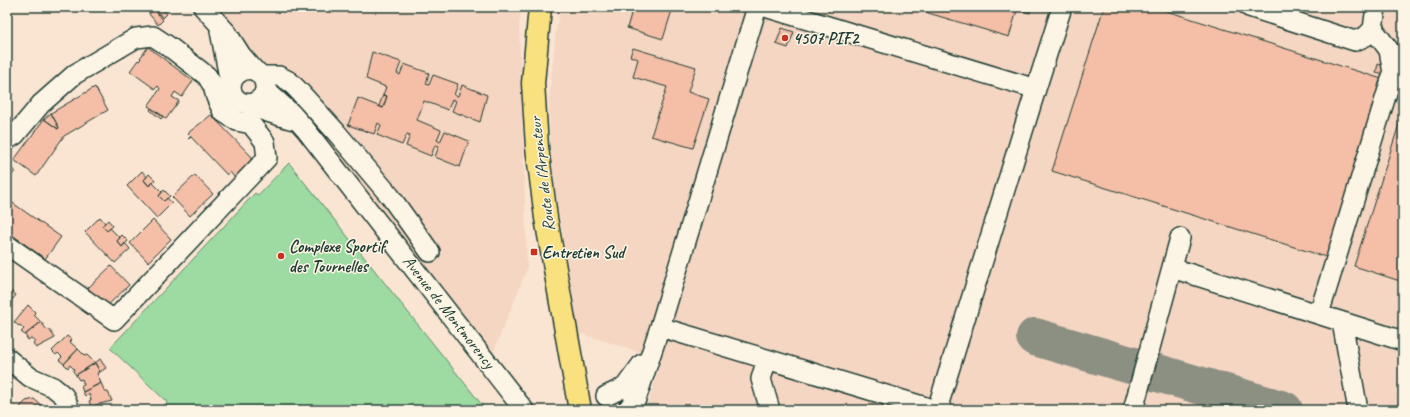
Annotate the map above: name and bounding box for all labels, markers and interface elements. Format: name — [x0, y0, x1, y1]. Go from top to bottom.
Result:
place label: 4507 PIF2 — [793, 28, 860, 49]
marker: 4507 PIF2 — [780, 33, 790, 43]
street label: Route de l'Arpenteur — [524, 114, 559, 233]
place label: Complexe Sportif des Tournelles — [289, 236, 389, 277]
place label: Entretien Sud — [542, 242, 627, 263]
marker: Entretien Sud — [529, 247, 539, 257]
marker: Complexe Sportif des Tournelles — [276, 251, 286, 261]
street label: Avenue de Montmorency — [398, 251, 500, 374]

